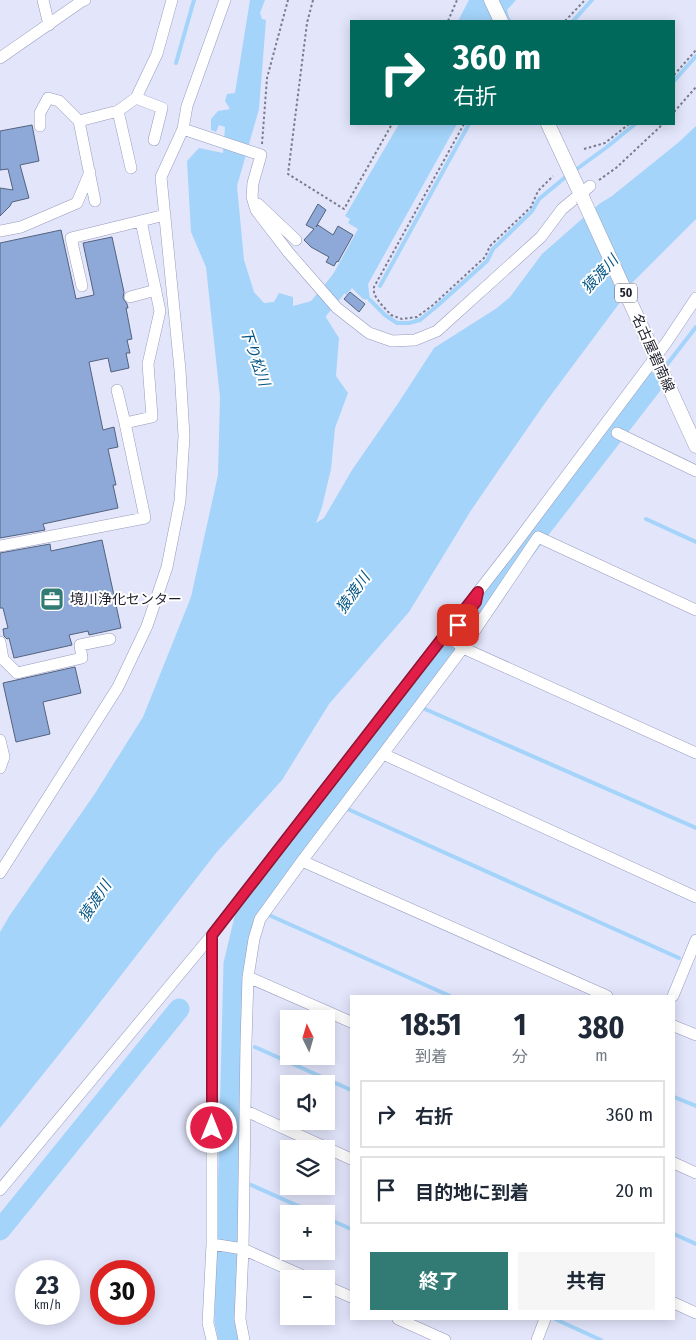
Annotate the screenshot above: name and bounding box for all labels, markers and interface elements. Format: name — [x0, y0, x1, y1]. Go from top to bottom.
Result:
text: 360 m — [453, 36, 541, 78]
icon: right — [370, 40, 435, 105]
text: 右折 — [453, 83, 497, 110]
water label: 猿渡川 — [578, 250, 623, 297]
road number: 50 — [615, 284, 637, 302]
street label: 名古屋碧南線 — [628, 311, 678, 395]
water label: 下り松川 — [237, 326, 274, 390]
water label: 猿渡川 — [332, 568, 375, 616]
office icon: 境川浄化センター — [39, 586, 65, 612]
place label: 境川浄化センター — [70, 591, 182, 608]
pin — [437, 604, 479, 646]
icon: arrive — [444, 611, 472, 639]
water label: 猿渡川 — [75, 876, 116, 925]
text: 18:51 — [400, 1007, 462, 1043]
text: 1 — [514, 1007, 526, 1043]
north arrow — [280, 1010, 335, 1065]
map controls — [280, 1010, 335, 1325]
text: 380 — [578, 1010, 625, 1046]
text: m — [595, 1046, 608, 1065]
text: 到着 — [415, 1047, 447, 1066]
text: 分 — [512, 1047, 528, 1066]
button: sound — [280, 1075, 335, 1130]
icon: right — [372, 1100, 400, 1128]
position arrow — [185, 1101, 237, 1153]
text: 360 m — [606, 1103, 653, 1126]
text: 右折 — [415, 1105, 453, 1128]
button: layers — [280, 1140, 335, 1195]
icon: arrive — [372, 1176, 400, 1204]
text: 20 m — [616, 1179, 653, 1202]
text: 目的地に到着 — [415, 1181, 529, 1204]
button: + — [280, 1205, 335, 1260]
button: 終了 — [370, 1252, 508, 1310]
button: 共有 — [518, 1252, 655, 1310]
speed limit sign: 30 — [90, 1260, 155, 1325]
button: − — [280, 1270, 335, 1325]
text: 23 — [36, 1271, 59, 1301]
text: km/h — [34, 1298, 61, 1312]

